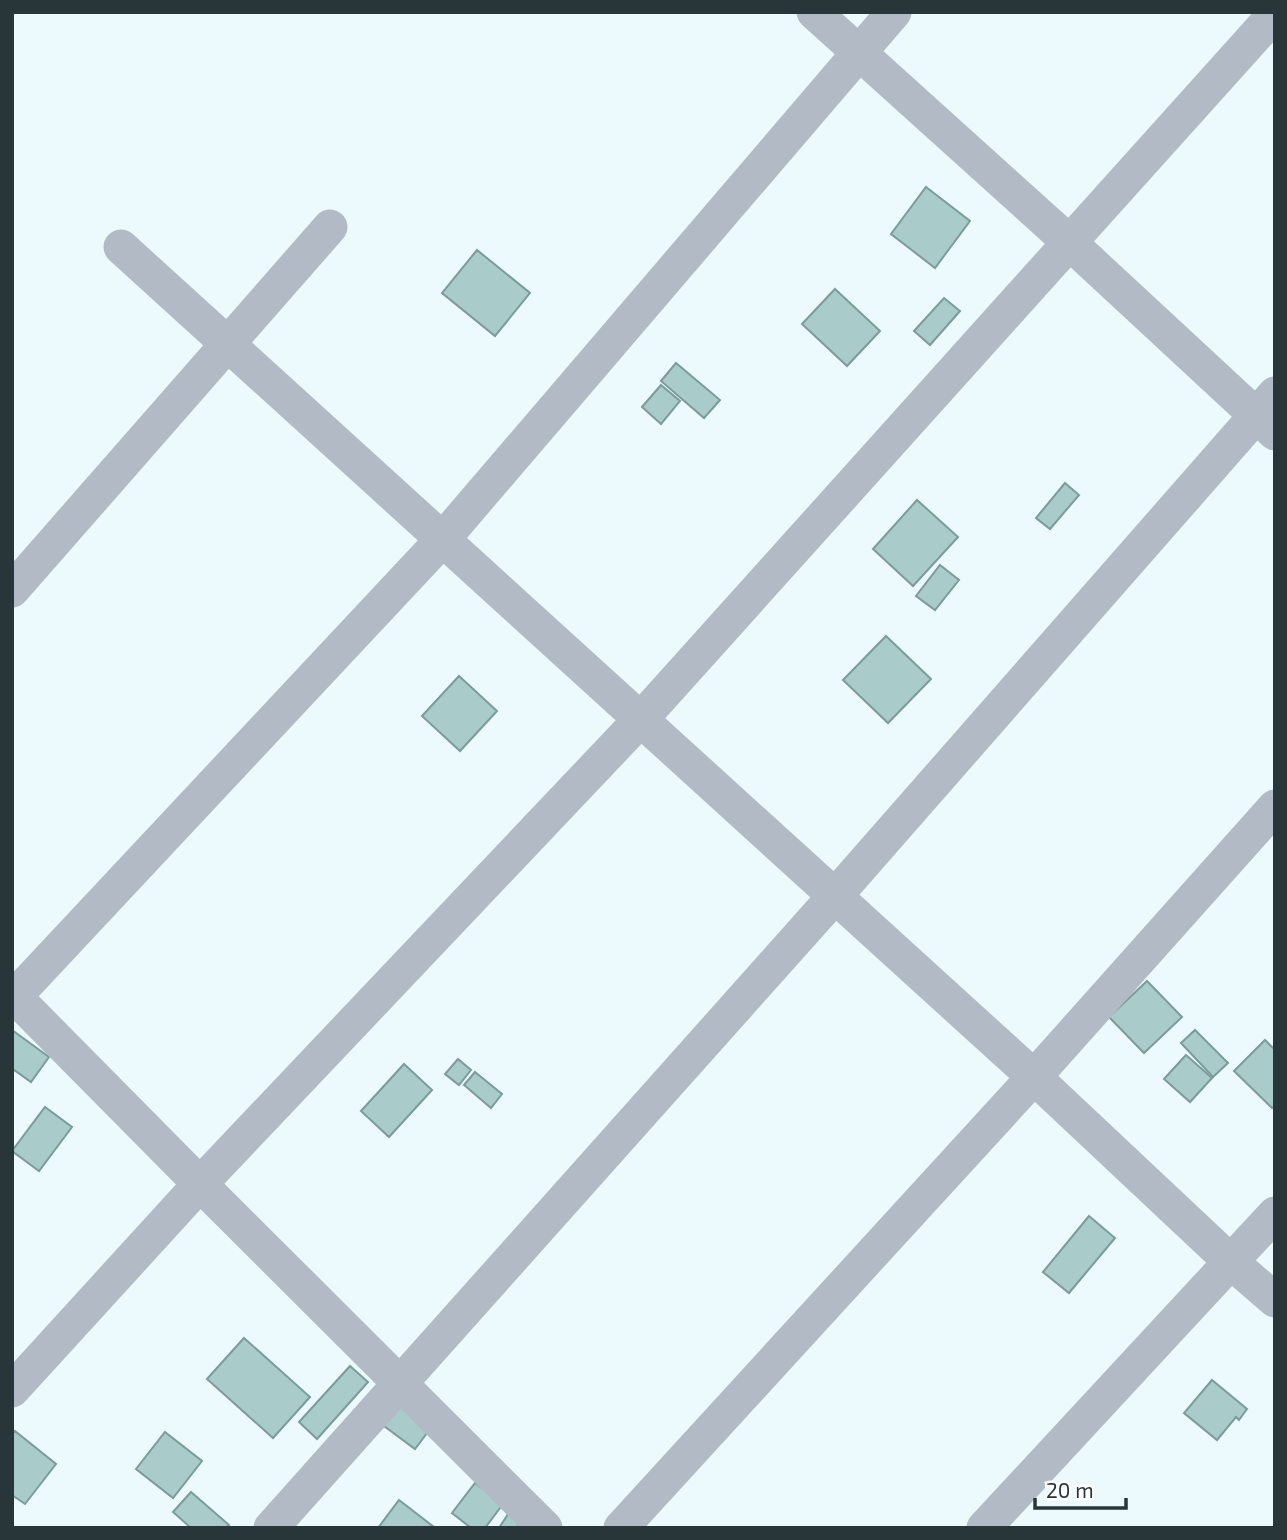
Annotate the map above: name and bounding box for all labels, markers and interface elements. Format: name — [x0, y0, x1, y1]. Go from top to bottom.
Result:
scale bar — [1035, 1466, 1126, 1510]
text: 20 m — [1046, 1477, 1094, 1502]

